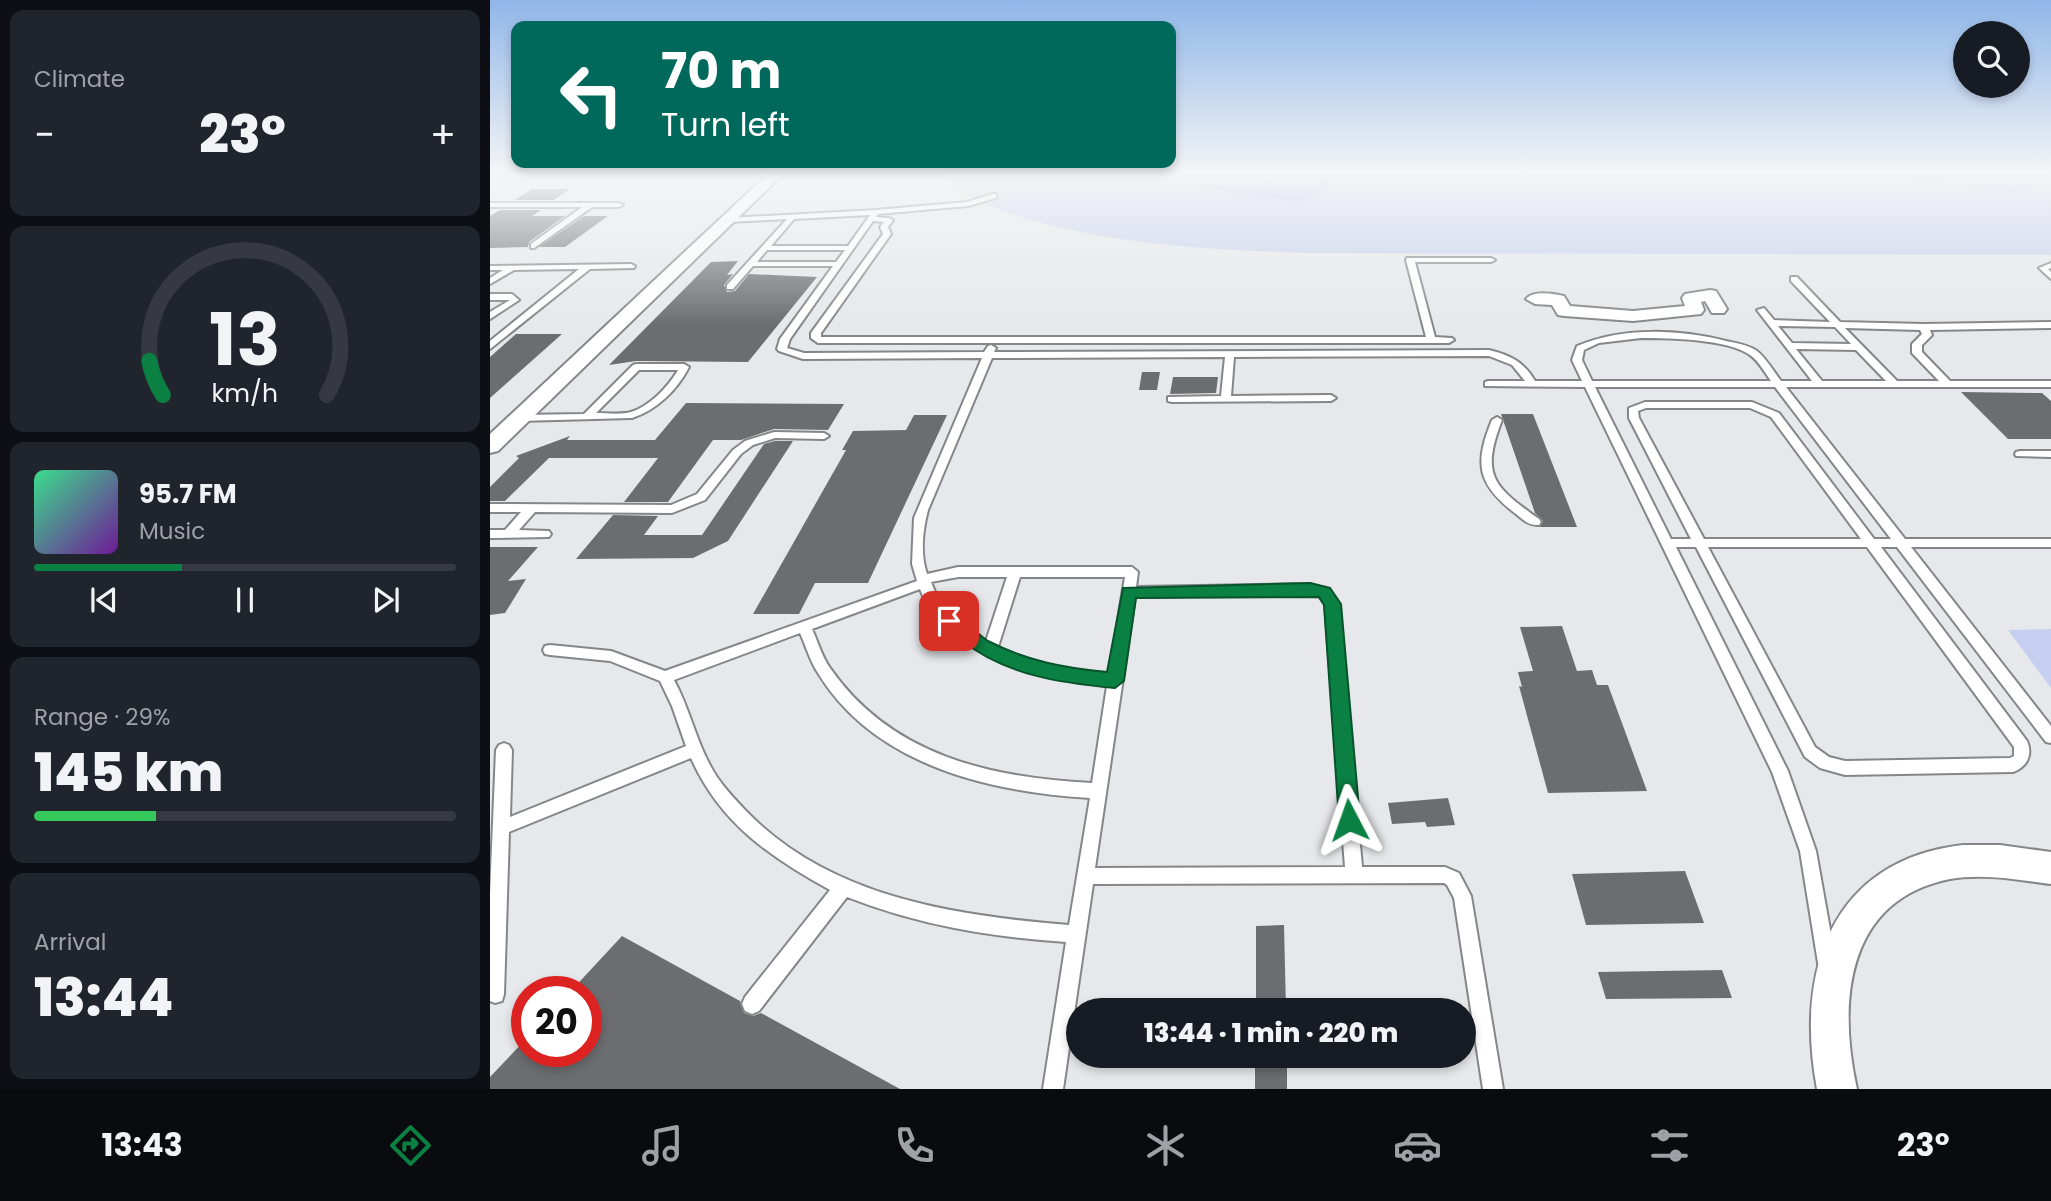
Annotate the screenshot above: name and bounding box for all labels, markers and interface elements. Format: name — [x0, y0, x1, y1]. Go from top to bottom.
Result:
map controls — [1953, 21, 2030, 98]
button: search — [1953, 21, 2030, 98]
text: 70 m — [661, 37, 781, 105]
icon: left — [546, 49, 637, 140]
text: Climate — [34, 63, 125, 95]
text: 23° — [199, 98, 286, 171]
text: Turn left — [661, 102, 790, 147]
text: − — [34, 108, 55, 161]
text: + — [430, 108, 456, 161]
text: 13 — [209, 289, 281, 390]
text: km/h — [212, 375, 278, 410]
text: 95.7 FM — [139, 476, 237, 512]
text: Music — [139, 515, 205, 547]
icon: previous — [85, 581, 123, 619]
icon: pause — [226, 581, 264, 619]
icon: next — [367, 581, 405, 619]
pin — [919, 591, 979, 651]
icon: arrive — [930, 602, 968, 640]
text: Range · 29% — [34, 701, 170, 733]
text: 145 km — [34, 736, 223, 809]
position arrow — [1312, 783, 1386, 857]
text: Arrival — [34, 926, 106, 958]
text: 13:44 — [34, 961, 173, 1034]
speed limit sign: 20 — [511, 976, 602, 1067]
text: 13:44 · 1 min · 220 m — [1144, 1015, 1398, 1051]
icon: directions — [386, 1121, 435, 1170]
icon: music — [638, 1121, 687, 1170]
icon: phone — [890, 1121, 939, 1170]
icon: climate — [1141, 1121, 1190, 1170]
icon: car — [1393, 1121, 1442, 1170]
icon: filters — [1645, 1121, 1694, 1170]
text: 13:43 — [101, 1122, 183, 1167]
text: 23° — [1897, 1122, 1950, 1167]

